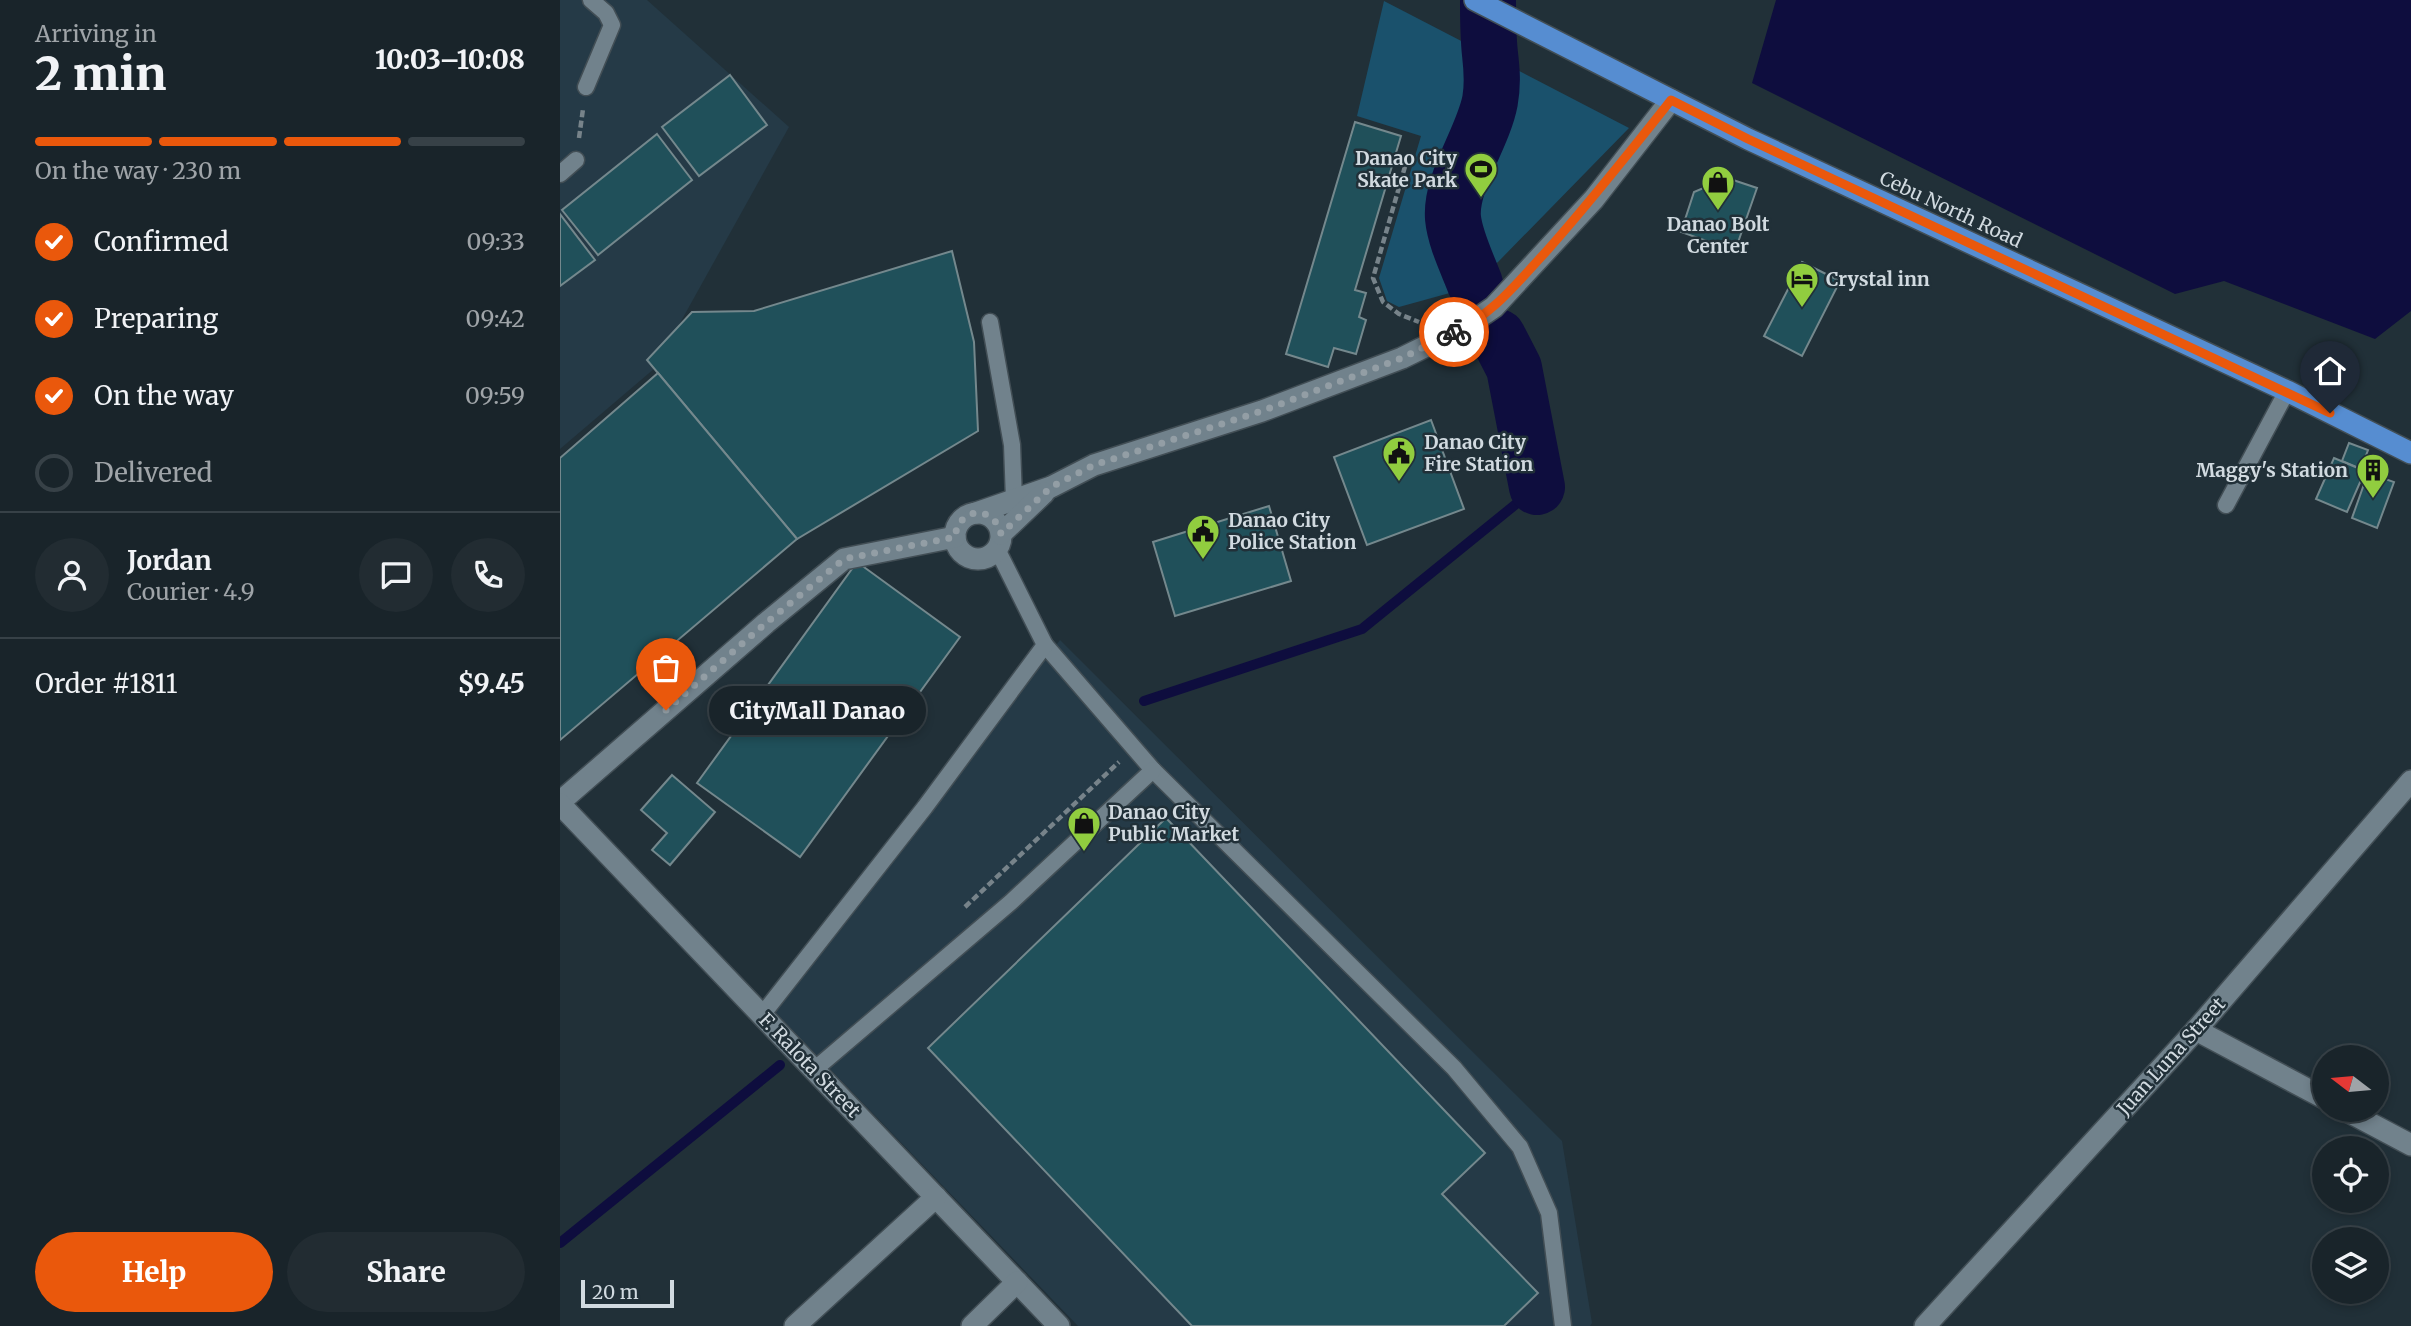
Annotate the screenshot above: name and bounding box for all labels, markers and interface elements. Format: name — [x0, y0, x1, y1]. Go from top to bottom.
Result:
text: Arriving in — [35, 19, 157, 48]
text: 10:03–10:08 — [375, 43, 525, 76]
text: 2 min — [35, 45, 167, 103]
place label: Danao City Skate Park — [1355, 146, 1458, 192]
sports icon: Danao City Skate Park — [1462, 150, 1500, 199]
text: On the way · 230 m — [35, 156, 241, 185]
shop icon: Danao Bolt Center — [1699, 163, 1737, 212]
street label: Cebu North Road — [1876, 165, 2026, 253]
place label: Danao Bolt Center — [1667, 212, 1770, 258]
icon: check — [35, 223, 73, 261]
text: Confirmed — [94, 225, 229, 258]
text: 09:33 — [467, 227, 525, 256]
hotel icon: Crystal inn — [1783, 260, 1821, 309]
place label: Crystal inn — [1826, 267, 1930, 291]
courier — [1419, 297, 1489, 367]
icon: check — [35, 300, 73, 338]
text: Preparing — [94, 302, 218, 335]
text: 09:42 — [466, 304, 525, 333]
icon: bike — [1435, 313, 1473, 351]
pin — [2300, 341, 2360, 413]
icon: home — [2311, 352, 2349, 390]
icon: check — [35, 377, 73, 415]
text: On the way — [94, 379, 234, 412]
text: 09:59 — [465, 381, 525, 410]
place label: Danao City Fire Station — [1424, 430, 1533, 476]
public building icon: Danao City Fire Station — [1380, 434, 1418, 483]
building icon: Maggy's Station — [2354, 451, 2392, 500]
text: Delivered — [94, 456, 213, 489]
place label: Maggy's Station — [2196, 458, 2348, 482]
place label: Danao City Police Station — [1228, 508, 1356, 554]
public building icon: Danao City Police Station — [1184, 512, 1222, 561]
button: person — [35, 538, 109, 612]
button: chat — [359, 538, 433, 612]
button: phone — [451, 538, 525, 612]
text: Jordan — [127, 544, 212, 577]
text: Courier · 4.9 — [127, 577, 255, 606]
pin — [636, 638, 696, 710]
icon: bag — [647, 649, 685, 687]
text: Order #1811 — [35, 667, 178, 700]
text: $9.45 — [458, 667, 525, 700]
callout: CityMall Danao — [708, 686, 925, 734]
text: CityMall Danao — [730, 696, 905, 725]
place label: Danao City Public Market — [1108, 800, 1239, 846]
shop icon: Danao City Public Market — [1065, 804, 1103, 853]
street label: Juan Luna Street — [2111, 992, 2231, 1121]
street label: F. Ralota Street — [754, 1008, 866, 1123]
north arrow — [2312, 1045, 2389, 1122]
map controls — [2312, 1045, 2389, 1304]
button: locate — [2312, 1136, 2389, 1213]
button: layers — [2312, 1227, 2389, 1304]
button: Help — [35, 1232, 273, 1312]
button: Share — [287, 1232, 525, 1312]
scale bar — [581, 1277, 674, 1309]
text: 20 m — [592, 1280, 639, 1304]

